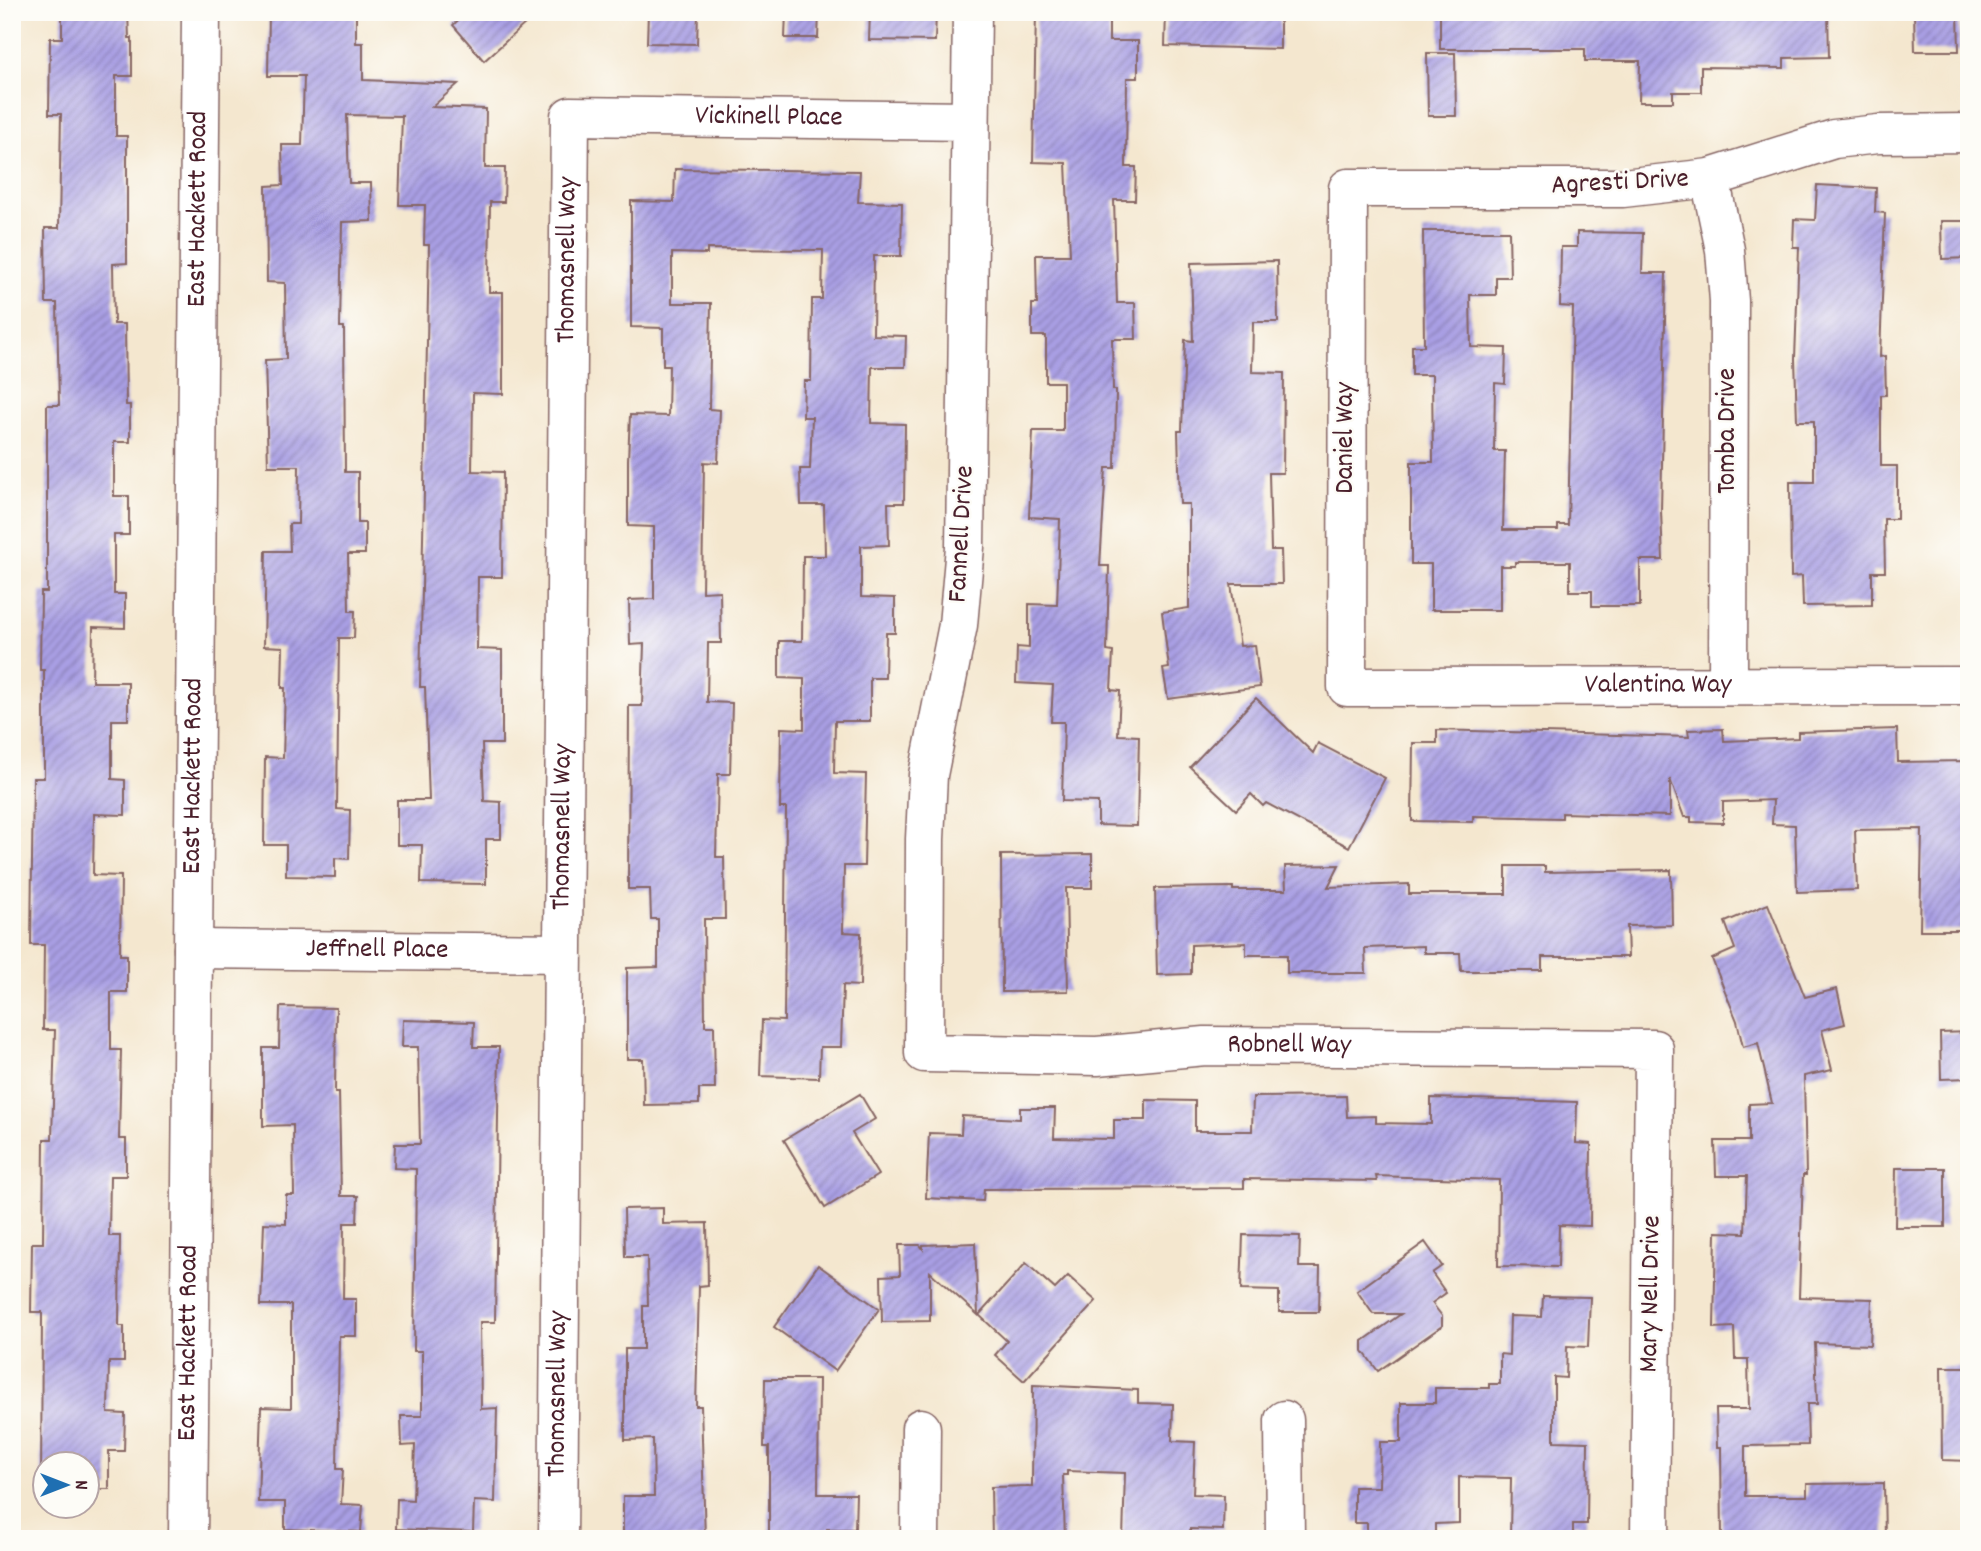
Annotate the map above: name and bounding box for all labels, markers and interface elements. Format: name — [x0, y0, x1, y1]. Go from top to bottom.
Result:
street label: Vickinell Place — [695, 98, 843, 139]
street label: East Hackett Road — [178, 111, 220, 307]
street label: Agresti Drive — [1550, 160, 1690, 208]
street label: Thomasnell Way — [548, 176, 589, 343]
street label: Tomba Drive — [1709, 368, 1749, 494]
street label: Daniel Way — [1327, 382, 1367, 494]
street label: Fannell Drive — [939, 464, 987, 604]
street label: Valentina Way — [1585, 666, 1732, 707]
street label: East Hackett Road — [174, 678, 215, 874]
street label: Thomasnell Way — [543, 743, 585, 910]
street label: Jeffnell Place — [305, 930, 449, 972]
street label: Robnell Way — [1227, 1026, 1352, 1067]
street label: Mary Nell Drive — [1631, 1215, 1673, 1373]
street label: East Hackett Road — [169, 1245, 211, 1441]
street label: Thomasnell Way — [539, 1310, 580, 1477]
north arrow — [32, 1450, 102, 1520]
text: N — [66, 1480, 93, 1490]

